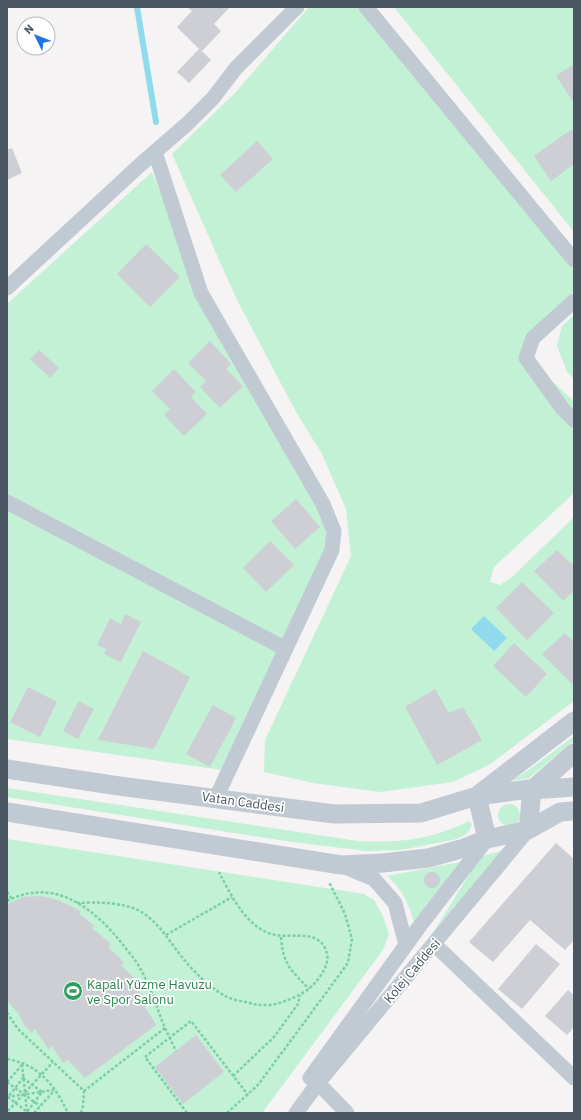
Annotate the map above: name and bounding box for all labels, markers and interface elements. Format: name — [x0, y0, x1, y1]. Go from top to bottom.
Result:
north arrow — [16, 16, 56, 56]
text: N — [21, 21, 37, 37]
street label: Vatan Caddesi — [201, 788, 285, 816]
street label: Kolej Caddesi — [380, 935, 444, 1007]
place label: Kapalı Yüzme Havuzu ve Spor Salonu — [87, 976, 212, 1008]
sports icon: Kapalı Yüzme Havuzu ve Spor Salonu — [62, 980, 84, 1002]

